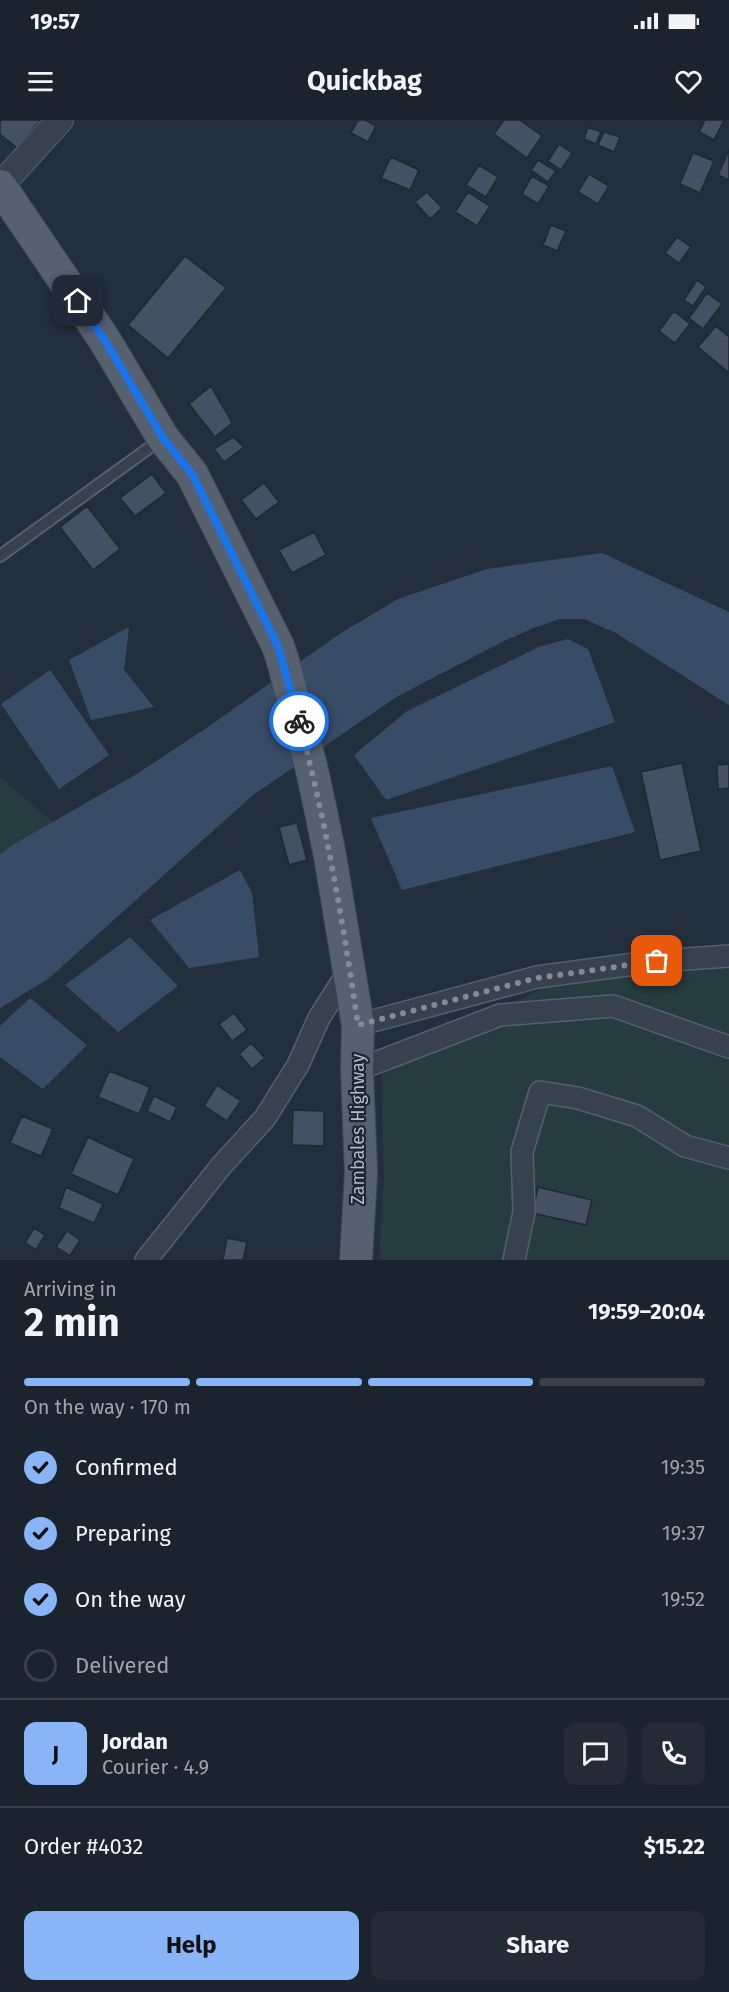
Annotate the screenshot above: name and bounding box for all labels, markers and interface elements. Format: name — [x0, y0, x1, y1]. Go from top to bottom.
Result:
text: 19:57 — [30, 8, 79, 35]
icon: menu — [24, 65, 57, 98]
text: Quickbag — [307, 65, 422, 97]
icon: heart — [672, 65, 705, 98]
pin — [52, 275, 103, 326]
icon: home — [61, 284, 94, 317]
courier — [269, 691, 329, 751]
icon: bike — [283, 705, 316, 738]
pin — [631, 935, 682, 986]
icon: bag — [640, 944, 673, 977]
street label: Zambales Highway — [347, 1053, 369, 1204]
text: Arriving in — [24, 1277, 117, 1301]
text: 19:59–20:04 — [588, 1298, 705, 1325]
text: 2 min — [24, 1300, 120, 1346]
text: On the way · 170 m — [24, 1395, 191, 1419]
icon: check — [24, 1451, 57, 1484]
text: Confirmed — [75, 1454, 178, 1481]
text: 19:35 — [661, 1455, 705, 1479]
icon: check — [24, 1517, 57, 1550]
text: Preparing — [75, 1520, 171, 1547]
text: 19:37 — [662, 1521, 705, 1545]
icon: check — [24, 1583, 57, 1616]
text: On the way — [75, 1586, 186, 1613]
text: 19:52 — [661, 1587, 705, 1611]
text: Delivered — [75, 1652, 170, 1679]
button: chat — [564, 1722, 627, 1785]
button: phone — [642, 1722, 705, 1785]
text: Jordan — [102, 1728, 168, 1755]
text: J — [52, 1740, 59, 1767]
text: Courier · 4.9 — [102, 1755, 209, 1779]
text: Order #4032 — [24, 1833, 143, 1860]
text: $15.22 — [644, 1833, 705, 1860]
button: Help — [24, 1911, 359, 1980]
button: Share — [371, 1911, 705, 1980]

